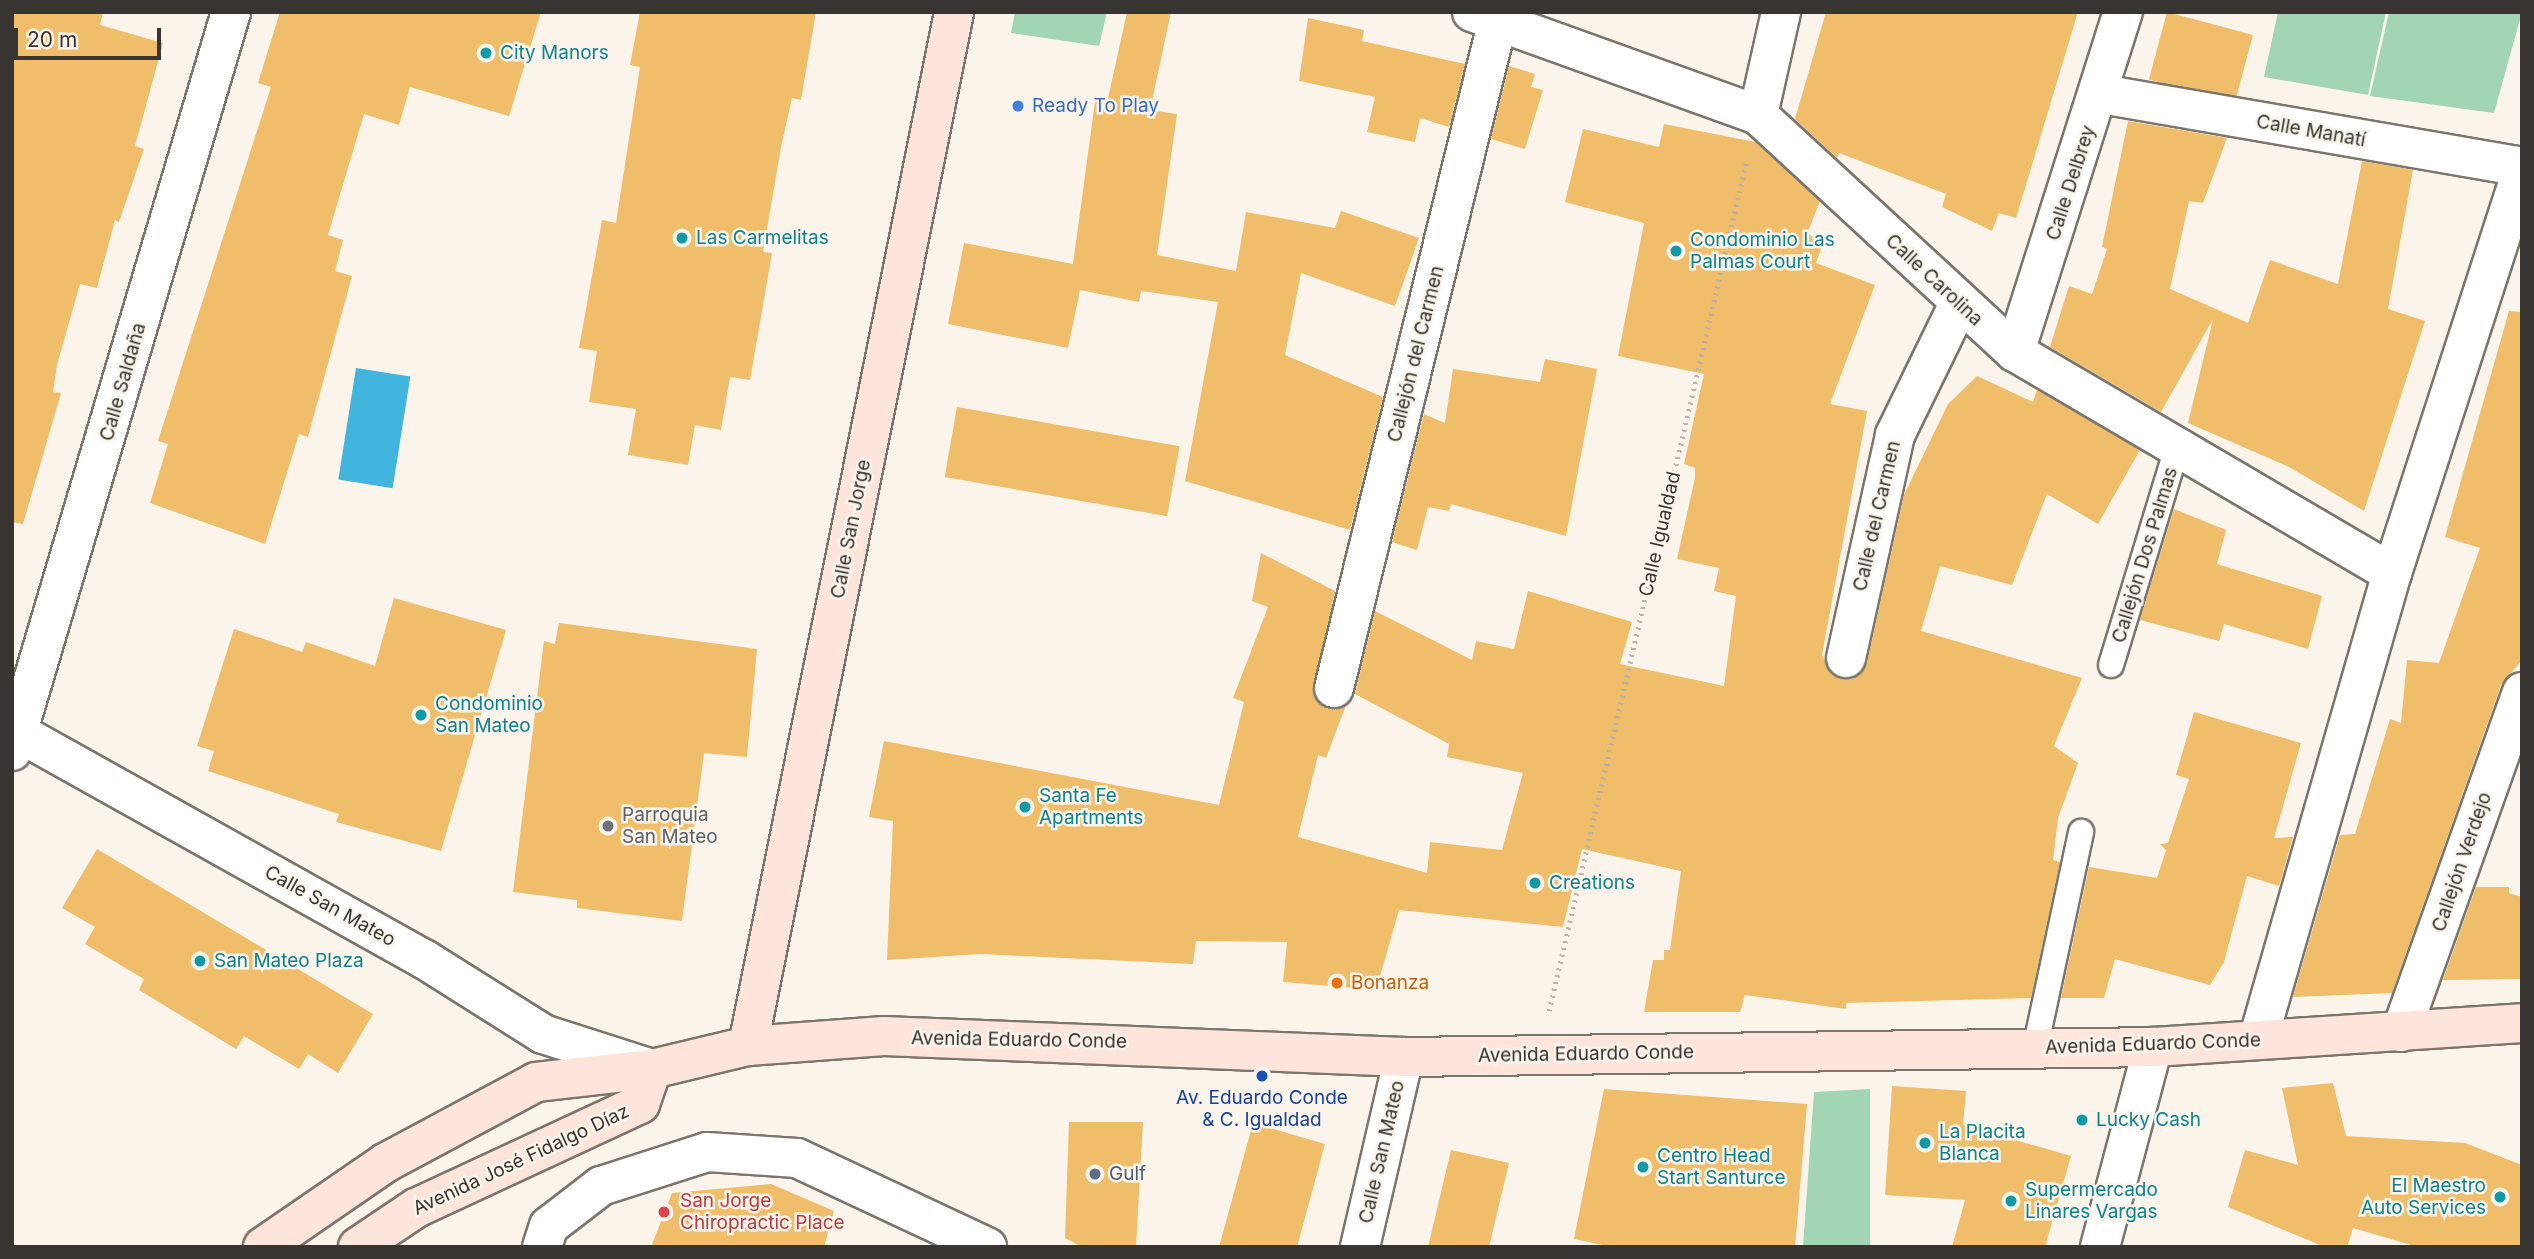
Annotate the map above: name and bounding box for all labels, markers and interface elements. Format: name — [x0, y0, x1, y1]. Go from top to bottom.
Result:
scale bar — [18, 14, 164, 58]
text: 20 m — [27, 27, 77, 52]
place label: City Manors — [500, 42, 609, 64]
marker: City Manors — [478, 45, 494, 61]
place label: Ready To Play — [1032, 95, 1159, 117]
marker: Ready To Play — [1010, 98, 1026, 114]
street label: Calle Manatí — [2255, 110, 2367, 152]
street label: Calle Delbrey — [2042, 123, 2100, 243]
place label: Las Carmelitas — [696, 227, 829, 249]
place label: Condominio Las Palmas Court — [1690, 229, 1835, 273]
street label: Calle Carolina — [1881, 229, 1987, 331]
marker: Las Carmelitas — [674, 230, 690, 246]
marker: Condominio Las Palmas Court — [1668, 243, 1684, 259]
street label: Callejón del Carmen — [1383, 263, 1449, 445]
street label: Calle Saldaña — [95, 320, 151, 444]
street label: Calle del Carmen — [1849, 439, 1905, 593]
street label: Calle San Jorge — [826, 457, 876, 601]
street label: Callejón Dos Palmas — [2107, 464, 2183, 646]
street label: Calle Igualdad — [1635, 469, 1685, 599]
place label: Condominio San Mateo — [435, 693, 543, 737]
marker: Condominio San Mateo — [413, 707, 429, 723]
place label: Santa Fe Apartments — [1039, 785, 1143, 829]
street label: Callejón Verdejo — [2427, 789, 2497, 935]
marker: Santa Fe Apartments — [1017, 799, 1033, 815]
place label: Parroquia San Mateo — [622, 804, 718, 848]
marker: Parroquia San Mateo — [600, 818, 616, 834]
street label: Calle San Mateo — [261, 861, 399, 951]
place label: Creations — [1549, 872, 1635, 894]
marker: Creations — [1527, 875, 1543, 891]
place label: San Mateo Plaza — [214, 950, 364, 972]
marker: San Mateo Plaza — [192, 953, 208, 969]
place label: Bonanza — [1351, 972, 1429, 994]
marker: Bonanza — [1329, 975, 1345, 991]
street label: Avenida Eduardo Conde — [911, 1027, 1127, 1053]
street label: Avenida Eduardo Conde — [2045, 1029, 2261, 1059]
street label: Avenida Eduardo Conde — [1478, 1041, 1694, 1067]
marker: Av. Eduardo Conde & C. Igualdad — [1254, 1068, 1270, 1084]
street label: Calle San Mateo — [1354, 1078, 1410, 1226]
place label: Av. Eduardo Conde & C. Igualdad — [1176, 1087, 1348, 1131]
street label: Avenida José Fidalgo Díaz — [409, 1100, 633, 1220]
place label: Lucky Cash — [2096, 1109, 2201, 1131]
marker: Lucky Cash — [2074, 1112, 2090, 1128]
place label: La Placita Blanca — [1939, 1121, 2026, 1165]
marker: La Placita Blanca — [1917, 1135, 1933, 1151]
place label: Centro Head Start Santurce — [1657, 1145, 1785, 1189]
marker: Centro Head Start Santurce — [1635, 1159, 1651, 1175]
place label: Gulf — [1109, 1163, 1146, 1185]
marker: Gulf — [1087, 1166, 1103, 1182]
place label: El Maestro Auto Services — [2361, 1175, 2486, 1219]
place label: Supermercado Linares Vargas — [2025, 1179, 2158, 1223]
marker: El Maestro Auto Services — [2492, 1189, 2508, 1205]
place label: San Jorge Chiropractic Place — [680, 1190, 845, 1234]
marker: Supermercado Linares Vargas — [2003, 1193, 2019, 1209]
marker: San Jorge Chiropractic Place — [654, 1202, 674, 1222]

